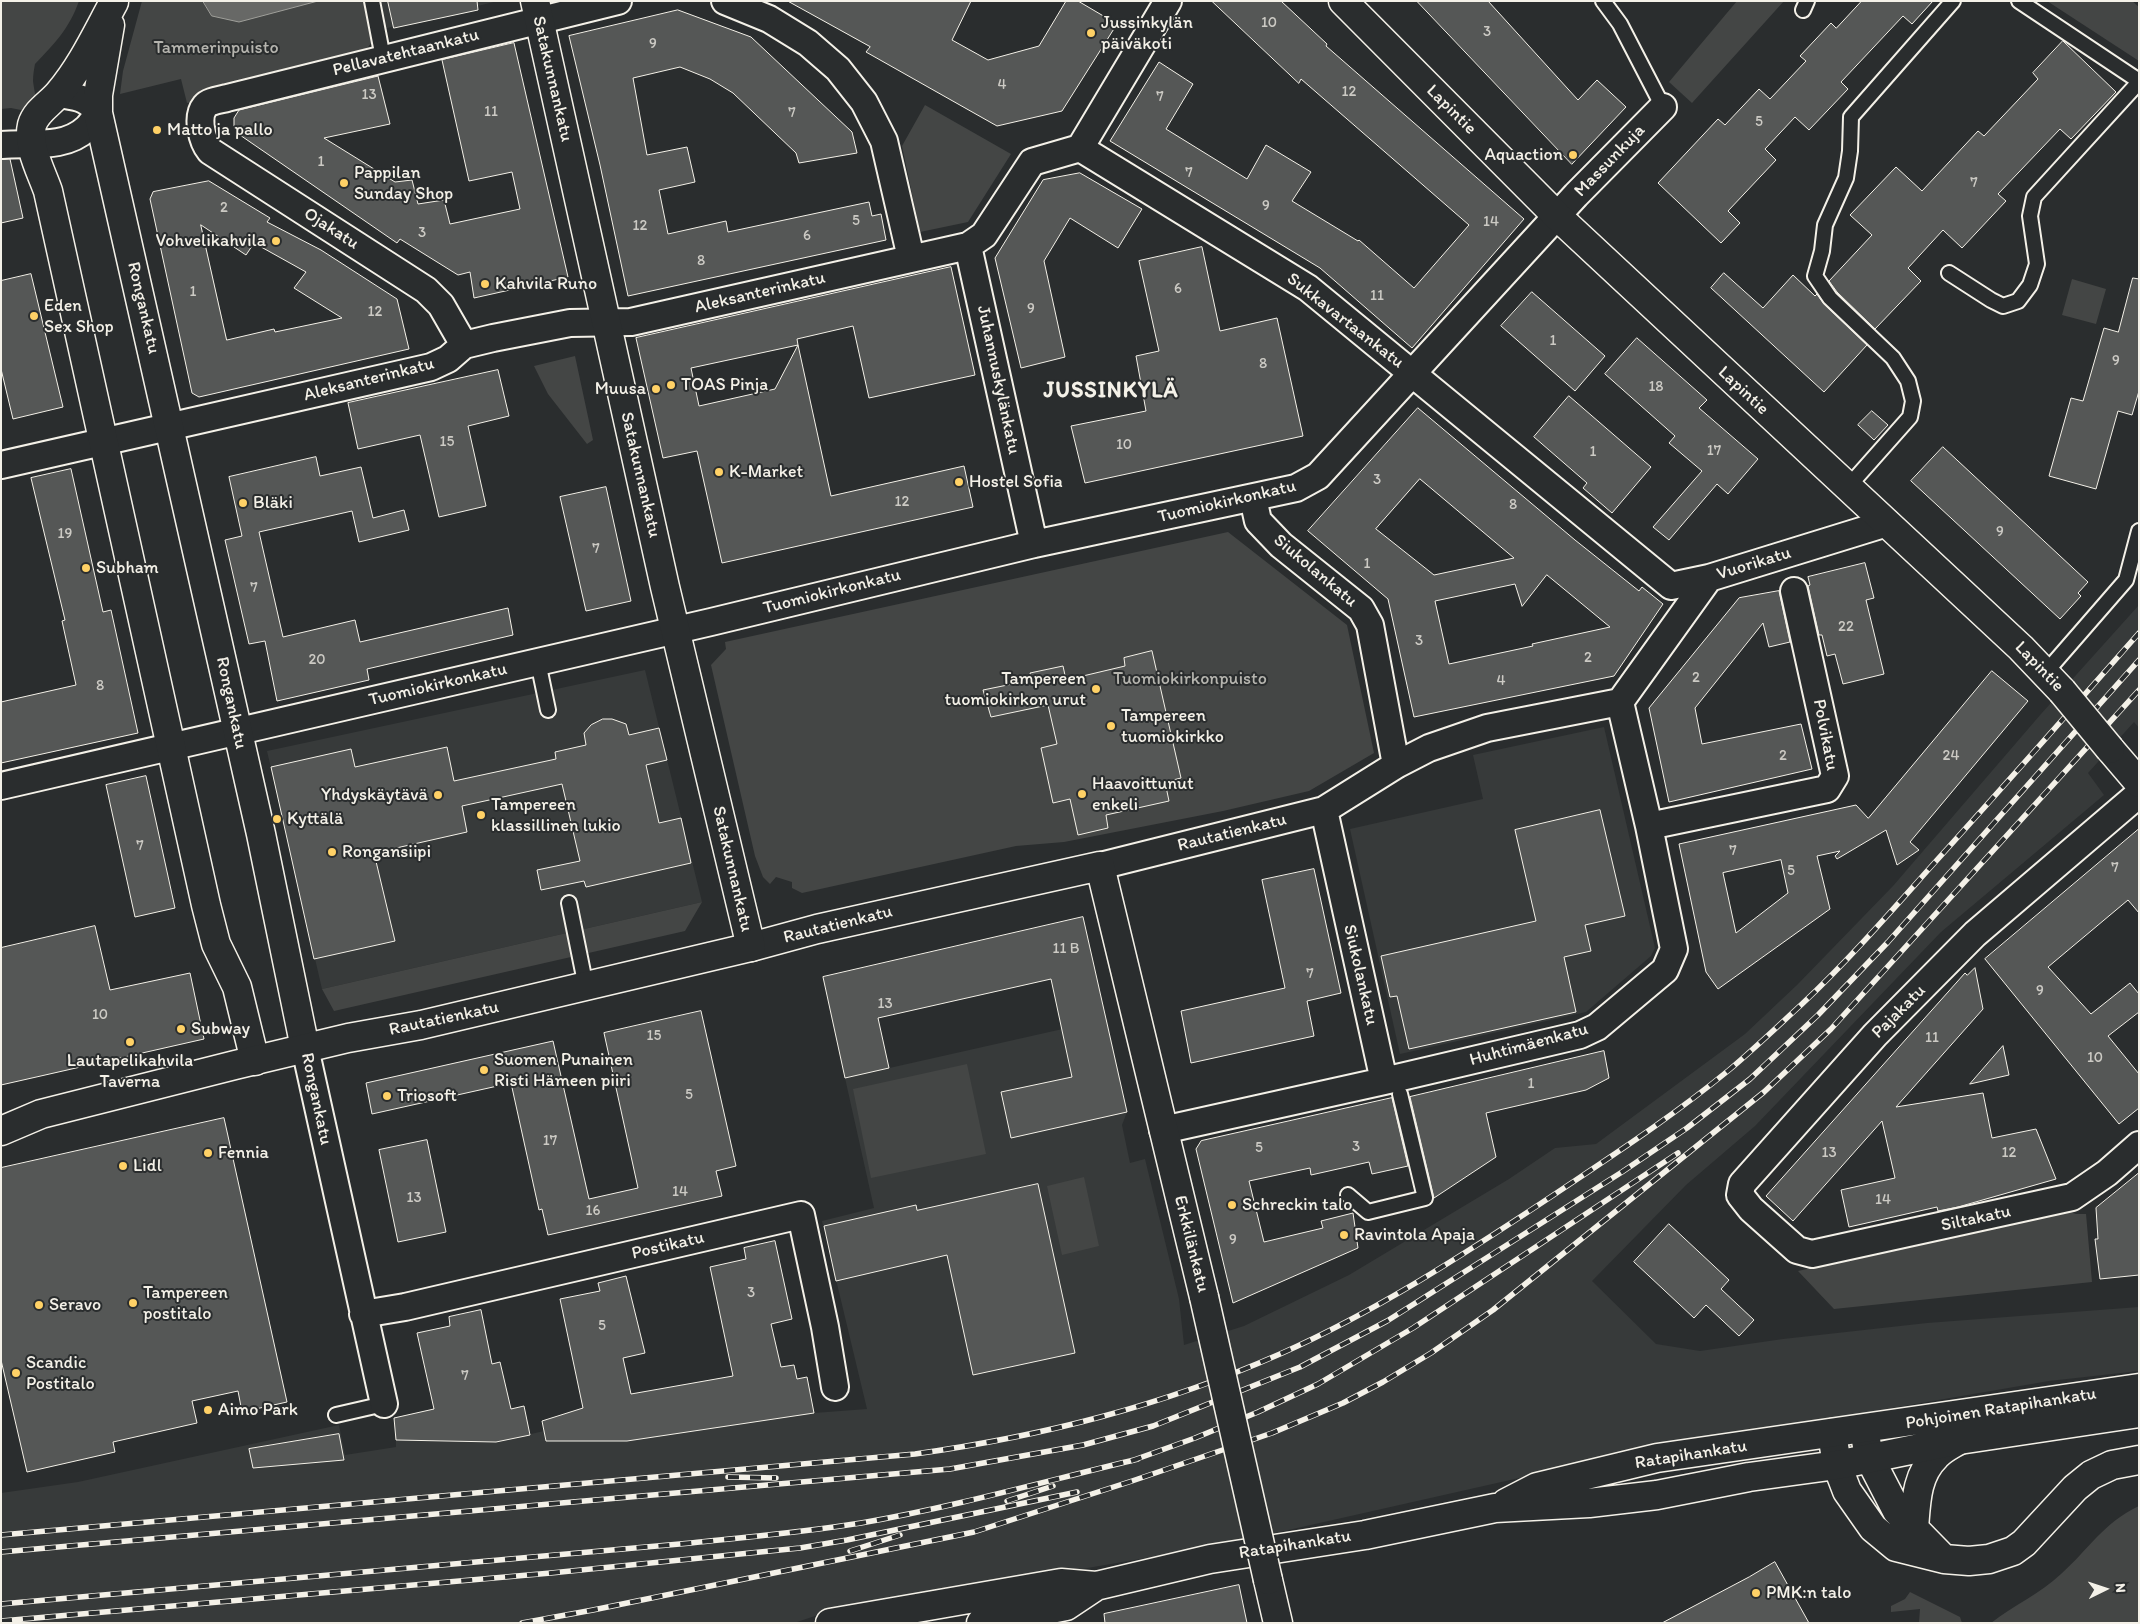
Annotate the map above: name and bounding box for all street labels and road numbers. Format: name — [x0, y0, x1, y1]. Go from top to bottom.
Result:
street label: Satakunnankatu — [527, 14, 577, 144]
street label: Pellavatehtaankatu — [331, 24, 481, 82]
street label: Lapintie — [1421, 80, 1481, 140]
street label: Massunkuja — [1570, 120, 1650, 202]
street label: Ojakatu — [299, 203, 363, 255]
street label: Rongankatu — [122, 260, 164, 356]
street label: Aleksanterinkatu — [692, 267, 828, 319]
street label: Sukkavartaankatu — [1282, 269, 1408, 373]
street label: Juhannuskylänkatu — [972, 303, 1024, 457]
street label: Aleksanterinkatu — [302, 353, 436, 407]
street label: Lapintie — [1713, 362, 1773, 420]
street label: Satakunnankatu — [615, 410, 665, 540]
street label: Tuomiokirkonkatu — [1156, 476, 1298, 528]
street label: Siukolankatu — [1269, 530, 1361, 612]
street label: Vuorikatu — [1714, 542, 1794, 586]
street label: Tuomiokirkonkatu — [761, 564, 903, 620]
street label: Lapintie — [2010, 637, 2068, 697]
street label: Rongankatu — [211, 655, 251, 751]
street label: Tuomiokirkonkatu — [367, 659, 509, 711]
street label: Polvikatu — [1807, 697, 1843, 773]
street label: Satakunnankatu — [707, 804, 757, 934]
street label: Rautatienkatu — [1175, 809, 1289, 857]
street label: Rautatienkatu — [781, 901, 895, 949]
street label: Siukolankatu — [1338, 923, 1382, 1027]
street label: Pajakatu — [1867, 980, 1931, 1044]
street label: Rautatienkatu — [387, 997, 501, 1041]
street label: Huhtimäenkatu — [1467, 1019, 1591, 1071]
street label: Rongankatu — [296, 1051, 336, 1147]
street label: Erkkilänkatu — [1169, 1193, 1213, 1295]
street label: Siltakatu — [1939, 1201, 2013, 1237]
street label: Postikatu — [630, 1227, 706, 1265]
street label: Pohjoinen Ratapihankatu — [1904, 1383, 2098, 1435]
street label: Ratapihankatu — [1633, 1435, 1749, 1475]
street label: Ratapihankatu — [1237, 1525, 1353, 1565]

